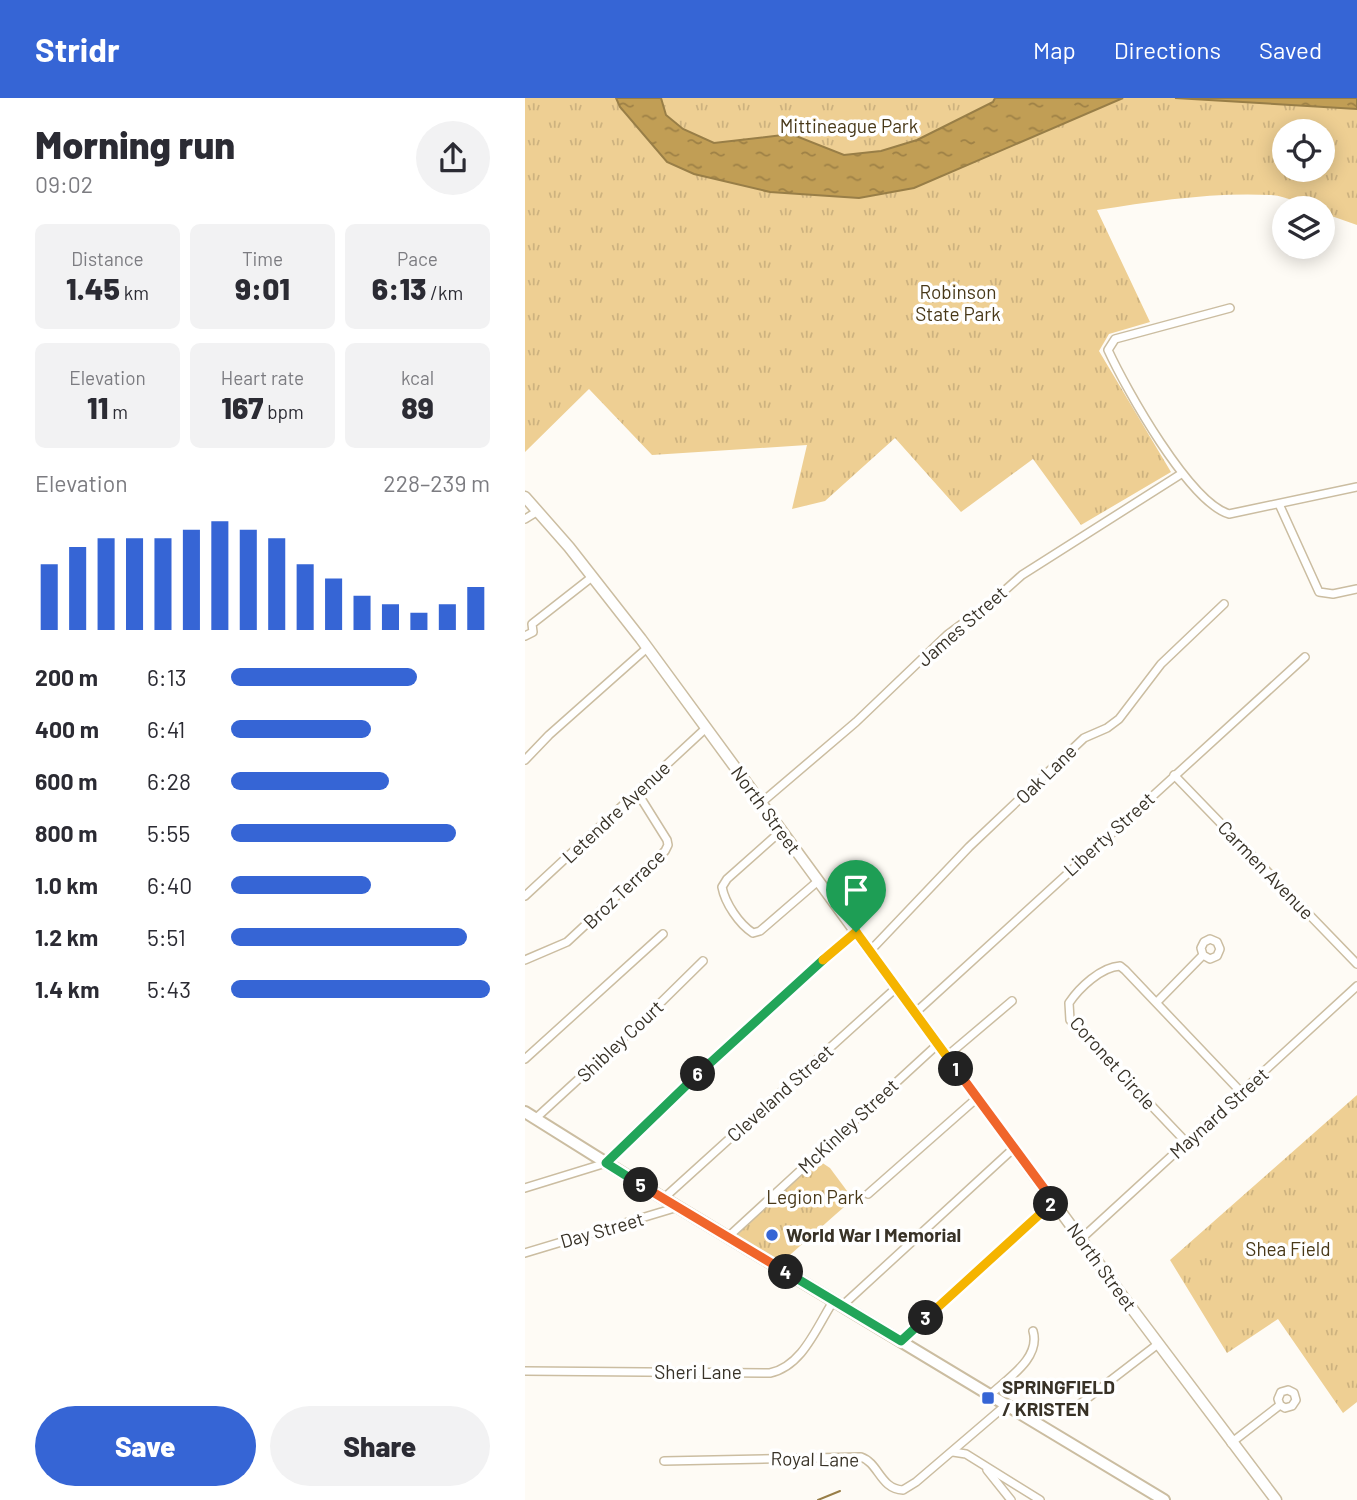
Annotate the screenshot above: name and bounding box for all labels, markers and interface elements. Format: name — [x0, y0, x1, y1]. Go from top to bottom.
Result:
text: Stridr — [35, 29, 120, 69]
text: Map — [1033, 35, 1076, 64]
text: Directions — [1114, 35, 1221, 64]
text: Saved — [1259, 35, 1322, 64]
park label: Mittineague Park — [780, 114, 918, 137]
map controls — [1272, 119, 1335, 259]
button: locate — [1272, 119, 1335, 182]
text: Morning run — [35, 121, 235, 167]
button: share — [416, 121, 490, 195]
text: 09:02 — [35, 170, 93, 198]
button: layers — [1272, 196, 1335, 259]
text: Distance — [71, 247, 144, 270]
text: Time — [242, 247, 283, 270]
text: Pace — [397, 247, 438, 270]
text: 1.45 — [66, 270, 120, 306]
text: 9:01 — [235, 270, 290, 306]
text: 6:13 — [372, 270, 427, 306]
park label: Robinson State Park — [915, 280, 1001, 325]
text: km — [120, 281, 149, 304]
text: /km — [427, 281, 463, 304]
text: Elevation — [69, 366, 146, 389]
text: Heart rate — [221, 366, 304, 389]
text: kcal — [401, 366, 434, 389]
text: 11 — [87, 389, 109, 425]
text: 167 — [221, 389, 263, 425]
text: 89 — [401, 389, 434, 425]
text: m — [109, 400, 128, 423]
text: bpm — [263, 400, 304, 423]
text: Elevation — [35, 469, 128, 497]
text: 228–239 m — [383, 469, 490, 497]
street label: James Street — [912, 581, 1011, 671]
text: 200 m — [35, 663, 98, 691]
text: 6:13 — [147, 663, 187, 691]
text: 400 m — [35, 715, 99, 743]
text: 6:41 — [147, 715, 185, 743]
street label: Oak Lane — [1011, 739, 1081, 808]
street label: Letendre Avenue — [557, 756, 674, 868]
street label: North Street — [727, 761, 806, 858]
text: 600 m — [35, 767, 97, 795]
text: 6:28 — [147, 767, 191, 795]
street label: Liberty Street — [1058, 787, 1159, 880]
street label: Carmen Avenue — [1214, 816, 1319, 924]
text: 800 m — [35, 819, 97, 847]
text: 5:55 — [147, 819, 190, 847]
street label: Broz Terrace — [578, 844, 669, 933]
pin — [826, 860, 886, 932]
text: 1.0 km — [35, 871, 98, 899]
text: 6:40 — [147, 871, 192, 899]
icon: arrive — [837, 871, 875, 909]
text: 1.2 km — [35, 923, 98, 951]
text: 5:51 — [147, 923, 186, 951]
text: 1.4 km — [35, 975, 99, 1003]
text: 5:43 — [147, 975, 191, 1003]
street label: Shibley Court — [572, 995, 668, 1086]
street label: Coronet Circle — [1066, 1011, 1161, 1114]
street label: Cleveland Street — [722, 1039, 837, 1146]
pin: 1 — [939, 1052, 973, 1086]
pin: 6 — [681, 1056, 715, 1091]
text: 1 — [952, 1057, 959, 1080]
text: 6 — [692, 1062, 703, 1085]
street label: Maynard Street — [1165, 1062, 1273, 1163]
street label: McKinley Street — [793, 1073, 903, 1178]
pin: 5 — [624, 1168, 659, 1202]
text: 5 — [635, 1173, 646, 1196]
park label: Legion Park — [766, 1185, 864, 1208]
pin: 2 — [1033, 1186, 1069, 1222]
text: 2 — [1045, 1192, 1056, 1215]
street label: Day Street — [558, 1207, 646, 1252]
street label: North Street — [1063, 1218, 1142, 1315]
place label: World War I Memorial — [786, 1223, 961, 1246]
marker: World War I Memorial — [764, 1227, 780, 1243]
park label: Shea Field — [1245, 1237, 1331, 1260]
pin: 4 — [769, 1254, 803, 1290]
text: 4 — [780, 1260, 791, 1283]
pin: 3 — [909, 1300, 943, 1336]
text: 3 — [920, 1306, 931, 1329]
street label: Sheri Lane — [654, 1360, 742, 1383]
place label: SPRINGFIELD / KRISTEN — [1002, 1375, 1115, 1420]
marker: SPRINGFIELD / KRISTEN — [980, 1390, 996, 1406]
button: Save — [35, 1406, 256, 1486]
button: Share — [270, 1406, 490, 1486]
street label: Royal Lane — [770, 1446, 860, 1471]

